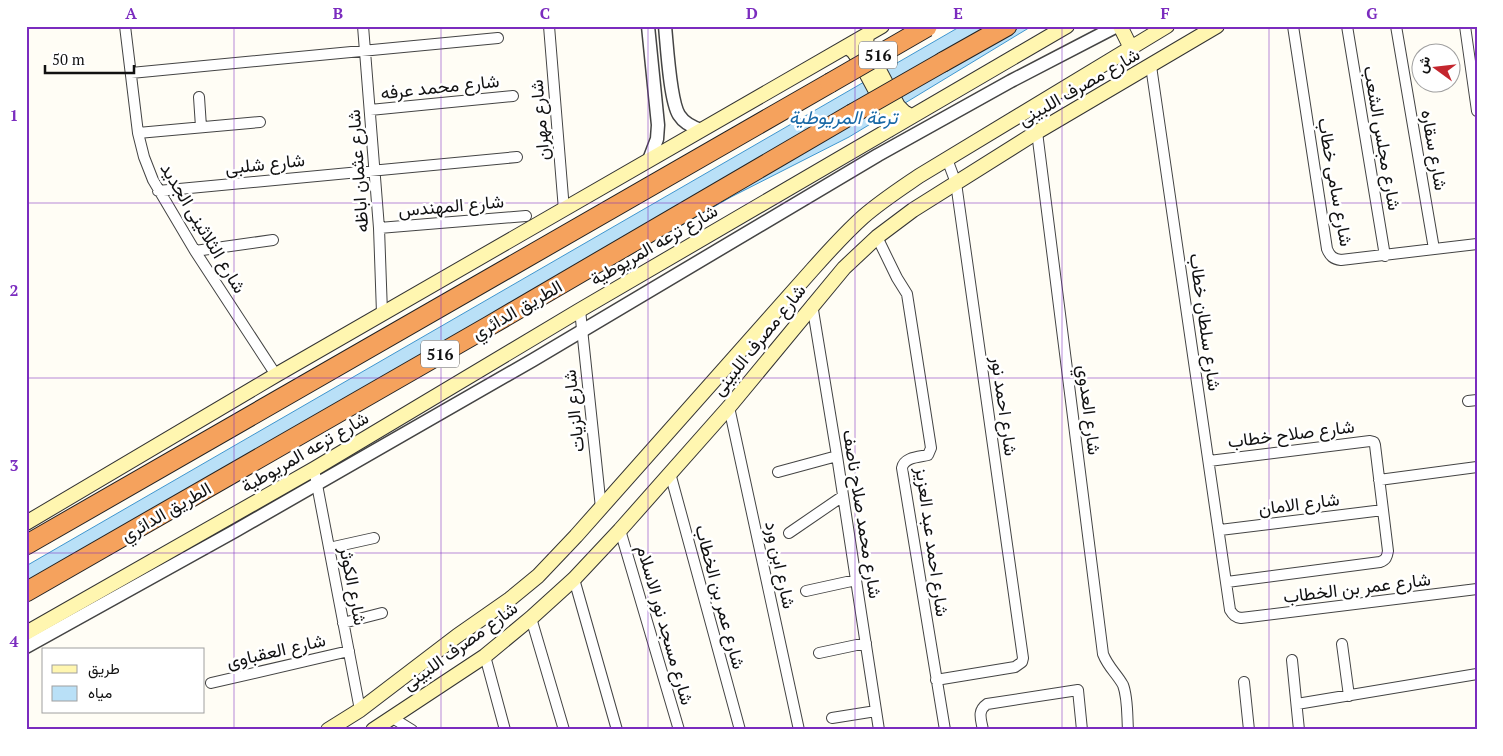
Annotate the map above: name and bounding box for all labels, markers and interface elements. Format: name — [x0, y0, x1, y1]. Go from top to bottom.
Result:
text: A — [125, 2, 137, 24]
text: B — [333, 2, 343, 24]
text: C — [540, 2, 550, 24]
text: D — [746, 2, 758, 24]
text: E — [953, 2, 963, 24]
text: F — [1160, 2, 1170, 24]
text: G — [1366, 2, 1378, 24]
scale bar — [45, 42, 134, 74]
road number: 516 — [859, 42, 897, 68]
street label: شارع مصرف اللبينى — [1013, 42, 1144, 132]
north arrow — [1410, 42, 1460, 92]
text: 50 m — [52, 49, 85, 69]
text: ش — [1412, 54, 1434, 75]
street label: شارع مجلس الشعب — [1357, 64, 1408, 212]
street label: شارع محمد عرفه — [379, 68, 501, 105]
street label: شارع مهران — [524, 78, 555, 162]
text: 1 — [9, 104, 19, 126]
water label: ترعة المريوطية — [789, 104, 900, 129]
street label: شارع سقاره — [1415, 108, 1454, 192]
street label: شارع عثمان اباظه — [341, 109, 374, 233]
street label: شارع سامى خطاب — [1312, 116, 1359, 248]
street label: شارع شلبى — [224, 147, 306, 180]
street label: شارع الثلاثينى الجديد — [155, 158, 252, 298]
street label: شارع المهندس — [397, 188, 505, 223]
street label: شارع ترعه المريوطية — [585, 198, 722, 291]
street label: شارع سلطان خطاب — [1183, 252, 1228, 392]
street label: الطريق الدائري — [467, 274, 568, 348]
text: 2 — [9, 279, 19, 301]
street label: شارع مصرف اللبينى — [706, 279, 811, 401]
road number: 516 — [421, 340, 459, 368]
street label: شارع احمد نور — [985, 354, 1024, 457]
street label: شارع العدوي — [1069, 363, 1107, 457]
street label: شارع الزيات — [557, 368, 590, 454]
street label: شارع ترعه المريوطية — [236, 405, 373, 498]
street label: شارع صلاح خطاب — [1226, 413, 1356, 454]
street label: شارع محمد صلاح ناصف — [837, 428, 888, 600]
text: 3 — [9, 454, 19, 476]
street label: شارع احمد عبد العزيز — [910, 465, 955, 618]
street label: الطريق الدائري — [116, 476, 217, 550]
street label: شارع الامان — [1257, 486, 1341, 521]
street label: شارع ابن ورد — [759, 519, 802, 611]
street label: شارع عمر بن الخطاب — [689, 522, 752, 672]
street label: شارع مسجد نور الاسلام — [631, 542, 700, 708]
street label: شارع الكوثر — [333, 543, 373, 627]
street label: شارع عمر بن الخطاب — [1282, 566, 1432, 609]
street label: شارع مصرف اللبينى — [397, 595, 522, 696]
street label: شارع العقباوى — [224, 627, 328, 674]
text: 4 — [9, 630, 19, 652]
legend — [42, 648, 205, 714]
text: طريق — [88, 658, 120, 679]
text: مياه — [88, 682, 112, 702]

